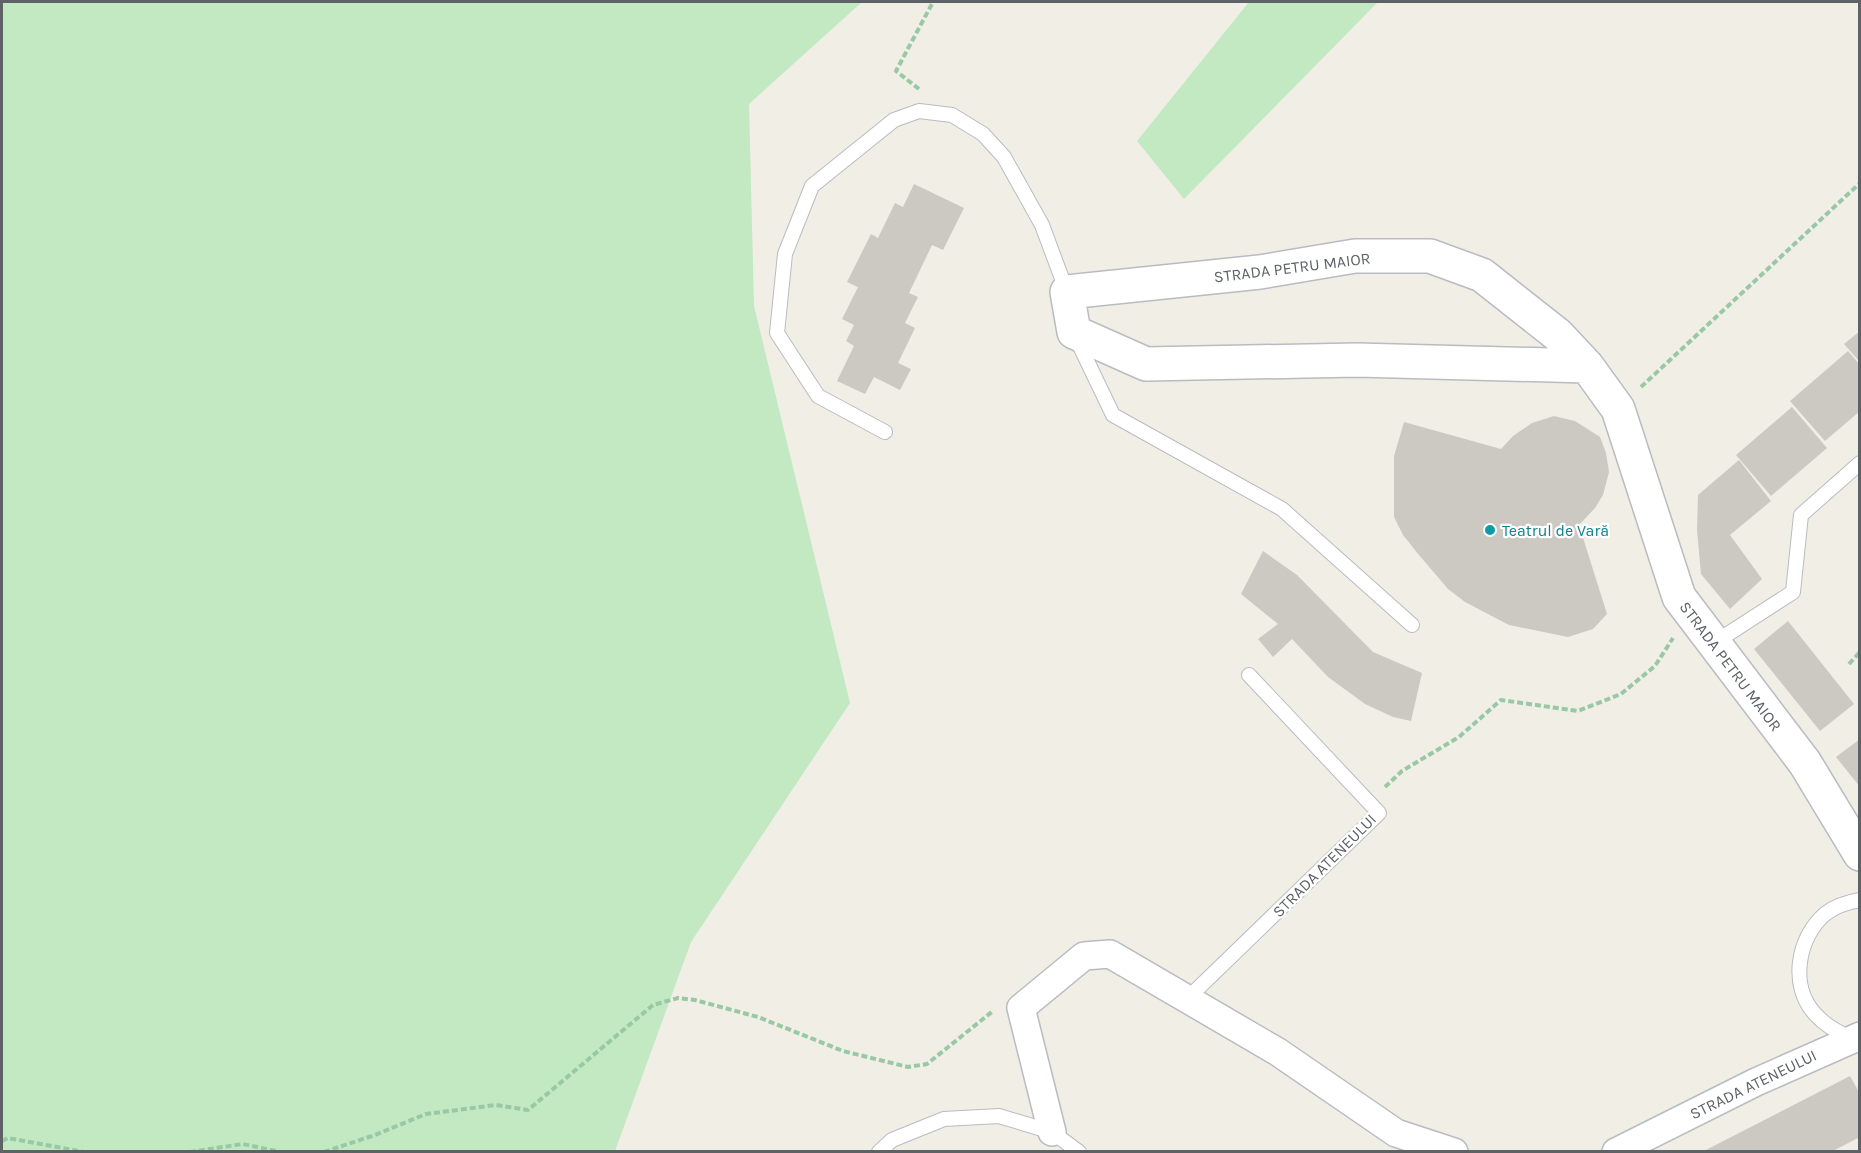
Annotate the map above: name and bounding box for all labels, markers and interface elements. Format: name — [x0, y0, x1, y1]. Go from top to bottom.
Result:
street label: STRADA PETRU MAIOR — [1213, 248, 1371, 287]
place label: Teatrul de Vară — [1502, 521, 1609, 540]
marker: Teatrul de Vară — [1483, 523, 1497, 537]
street label: STRADA PETRU MAIOR — [1676, 598, 1786, 735]
street label: STRADA ATENEULUI — [1269, 810, 1380, 921]
street label: STRADA ATENEULUI — [1687, 1046, 1820, 1123]

